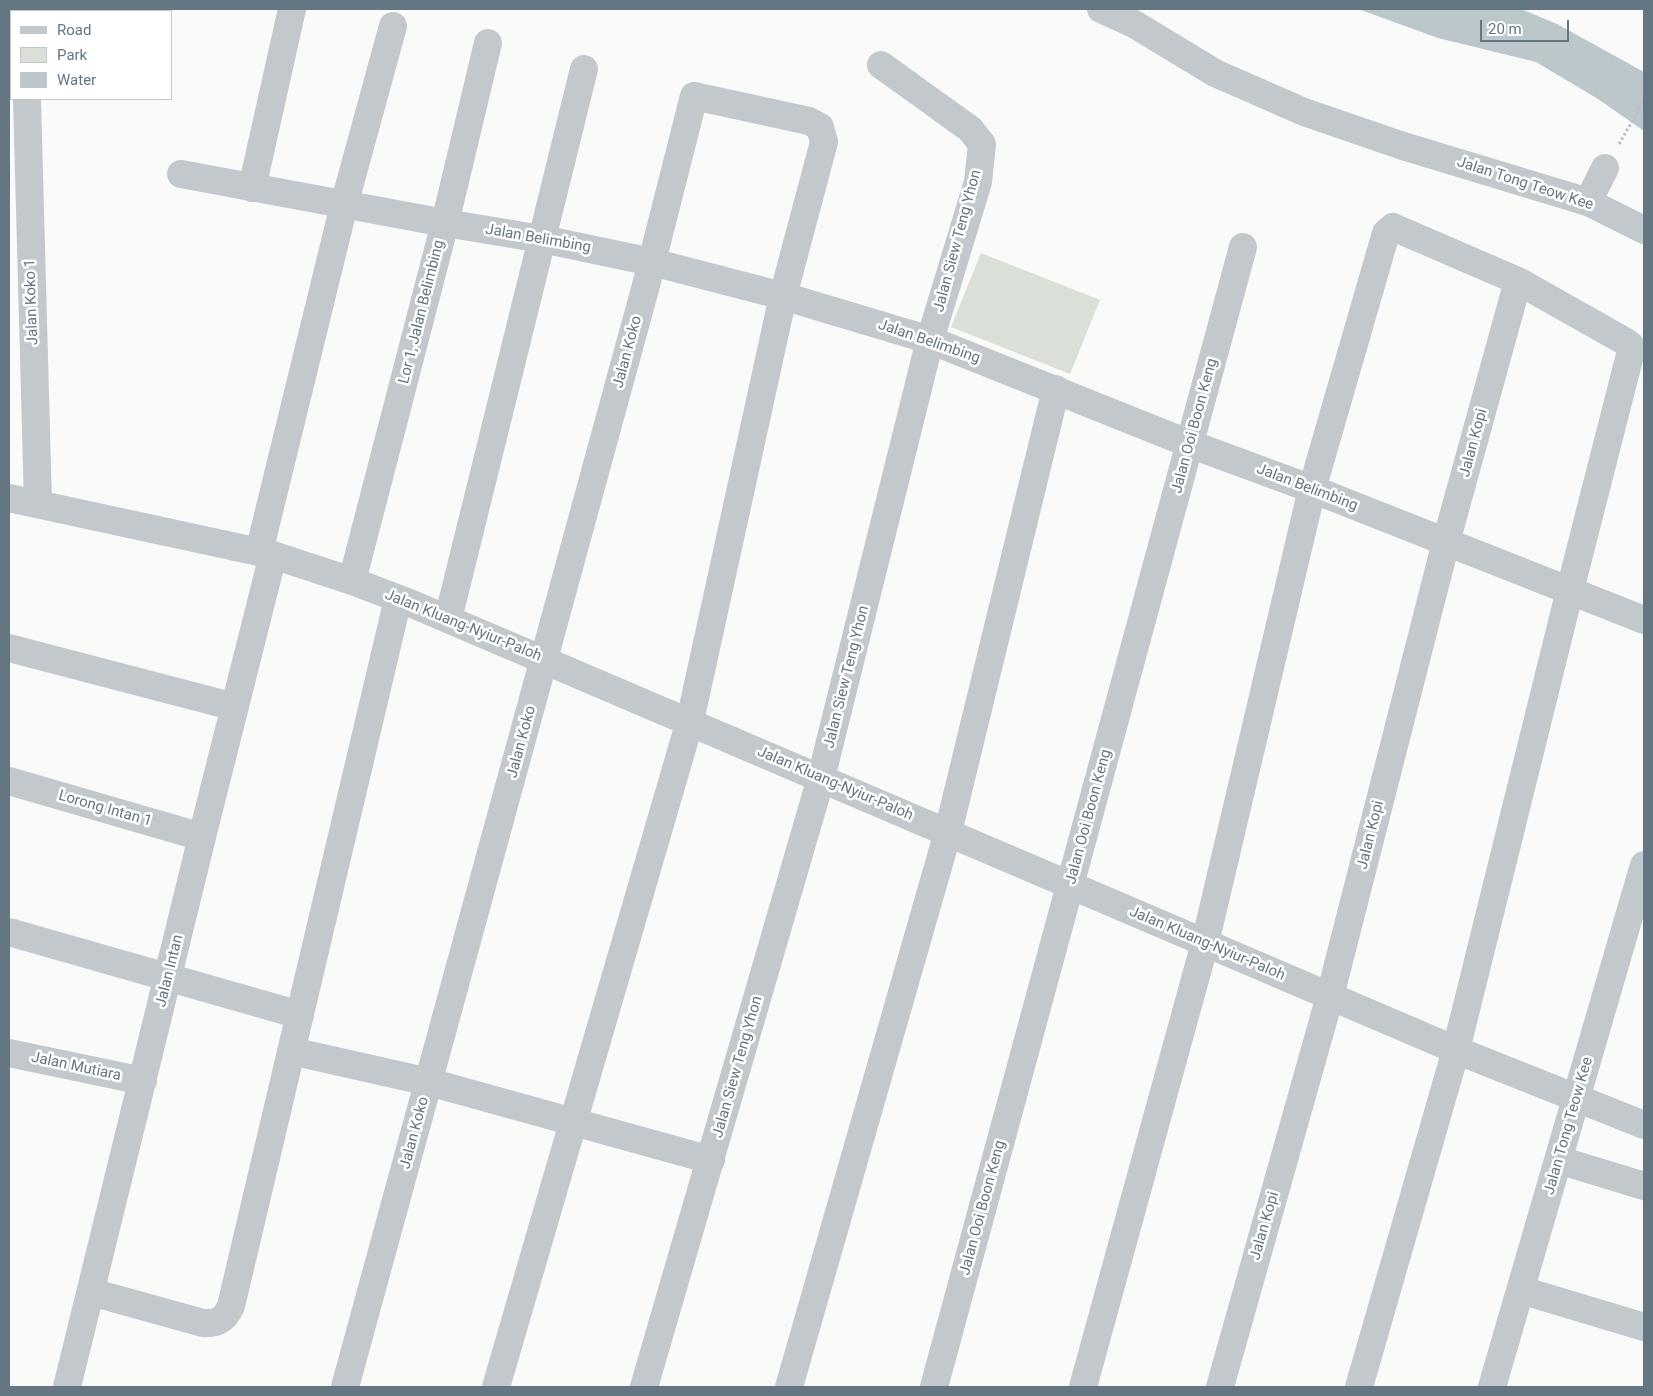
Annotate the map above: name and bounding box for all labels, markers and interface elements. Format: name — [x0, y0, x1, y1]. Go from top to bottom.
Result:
legend — [10, 10, 172, 100]
scale bar — [1483, 10, 1572, 42]
text: 20 m — [1488, 20, 1522, 38]
text: Road — [57, 21, 91, 39]
text: Park — [57, 46, 87, 64]
text: Water — [57, 71, 96, 89]
street label: Jalan Tong Teow Kee — [1455, 153, 1595, 215]
street label: Jalan Siew Teng Yhon — [930, 168, 986, 314]
street label: Jalan Belimbing — [484, 221, 592, 257]
street label: Lor 1, Jalan Belimbing — [395, 238, 449, 386]
street label: Jalan Koko 1 — [21, 259, 43, 345]
street label: Jalan Koko — [610, 314, 646, 390]
street label: Jalan Belimbing — [876, 316, 982, 368]
street label: Jalan Ooi Boon Keng — [1168, 357, 1222, 495]
street label: Jalan Kopi — [1456, 407, 1492, 479]
street label: Jalan Belimbing — [1254, 460, 1360, 516]
street label: Jalan Kluang-Nyiur-Paloh — [382, 586, 544, 666]
street label: Jalan Siew Teng Yhon — [821, 604, 873, 750]
street label: Jalan Koko — [504, 704, 540, 780]
street label: Jalan Kluang-Nyiur-Paloh — [754, 743, 916, 825]
street label: Jalan Ooi Boon Keng — [1062, 748, 1116, 886]
street label: Lorong Intan 1 — [56, 787, 154, 831]
street label: Jalan Kopi — [1354, 799, 1388, 871]
street label: Jalan Kluang-Nyiur-Paloh — [1126, 903, 1288, 985]
street label: Jalan Intan — [152, 933, 188, 1009]
street label: Jalan Siew Teng Yhon — [709, 994, 767, 1140]
street label: Jalan Mutiara — [29, 1049, 123, 1085]
street label: Jalan Tong Teow Kee — [1541, 1055, 1597, 1197]
street label: Jalan Koko — [397, 1095, 433, 1171]
street label: Jalan Ooi Boon Keng — [956, 1139, 1010, 1277]
street label: Jalan Kopi — [1247, 1190, 1283, 1262]

